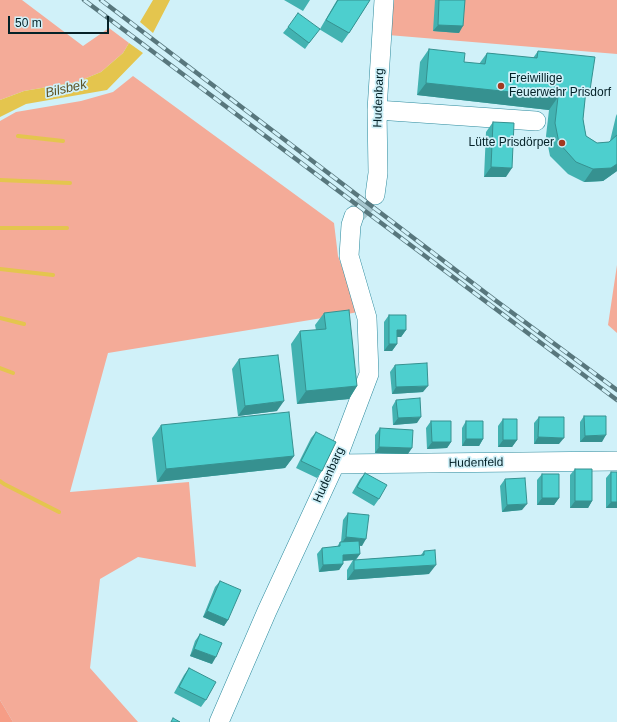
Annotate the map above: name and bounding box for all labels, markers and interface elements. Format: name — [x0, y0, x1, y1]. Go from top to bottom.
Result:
scale bar — [10, 8, 111, 34]
text: 50 m — [15, 16, 42, 30]
street label: Hudenbarg — [371, 68, 387, 128]
place label: Freiwillige Feuerwehr Prisdorf — [509, 72, 611, 100]
water label: Bilsbek — [44, 77, 88, 101]
marker: Freiwillige Feuerwehr Prisdorf — [496, 81, 506, 91]
place label: Lütte Prisdörper — [469, 136, 554, 150]
marker: Lütte Prisdörper — [557, 138, 567, 148]
street label: Hudenbarg — [310, 445, 348, 505]
street label: Hudenfeld — [449, 455, 503, 471]

